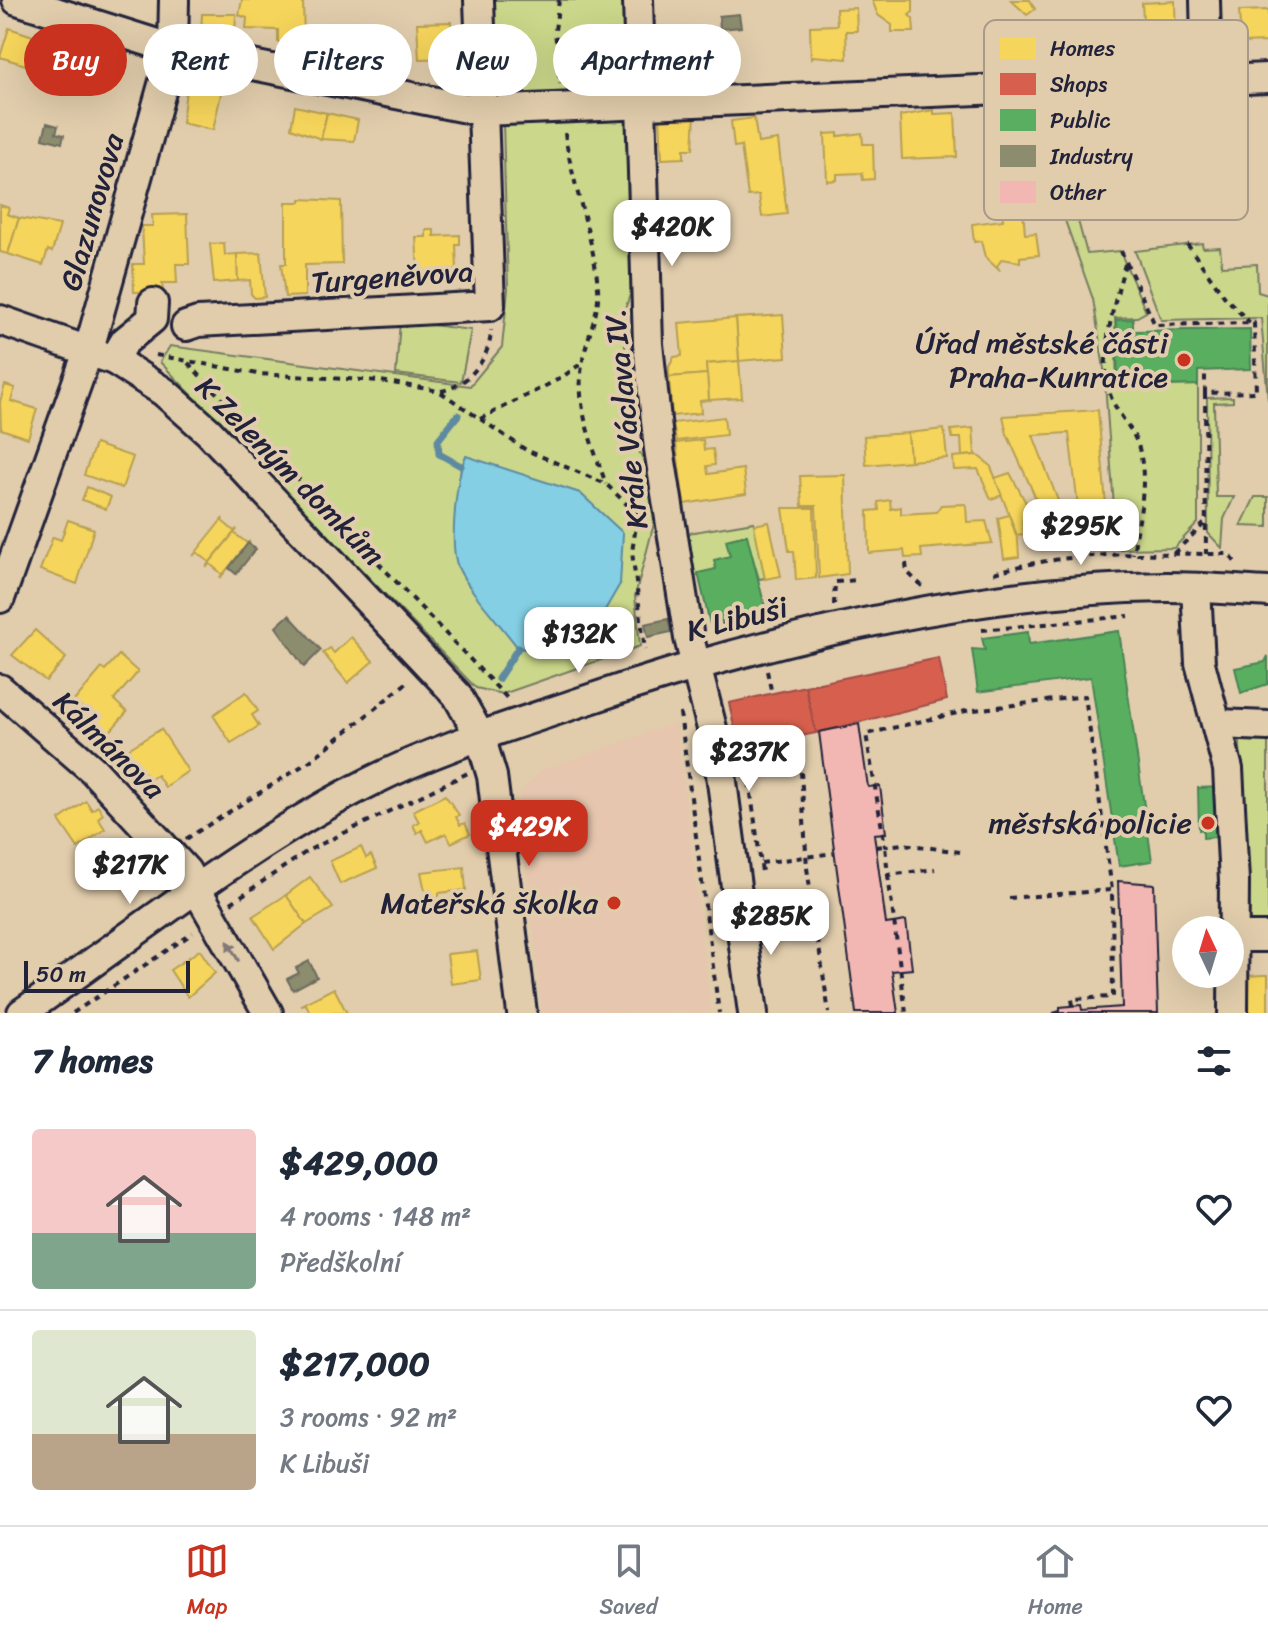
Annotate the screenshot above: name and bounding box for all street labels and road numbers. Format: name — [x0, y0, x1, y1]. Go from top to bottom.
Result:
street label: Glazunovova — [44, 126, 141, 297]
street label: Turgeněvova — [309, 244, 475, 310]
street label: Krále Václava IV. — [588, 306, 664, 532]
street label: K Zeleným domkům — [182, 363, 398, 579]
street label: K Libuši — [681, 580, 794, 658]
street label: Kálmánova — [40, 677, 179, 814]

